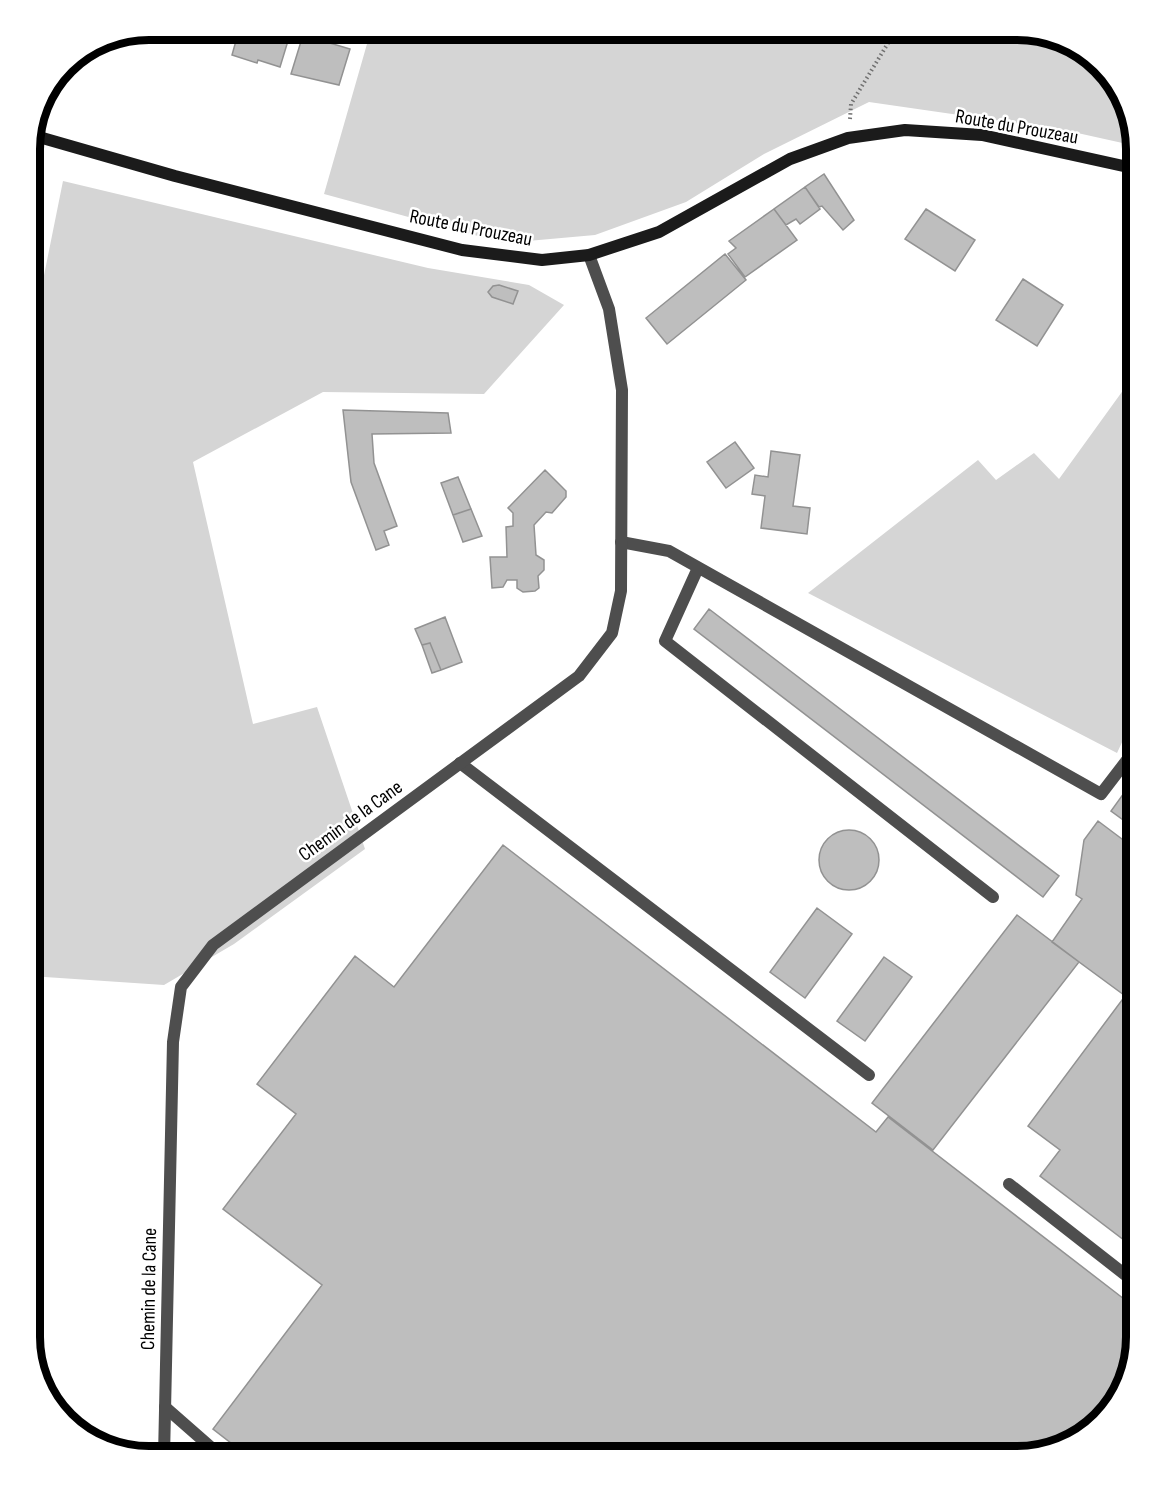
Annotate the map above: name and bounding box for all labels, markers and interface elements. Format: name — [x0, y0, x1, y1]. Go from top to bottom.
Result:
street label: Route du Prouzeau — [954, 104, 1080, 150]
street label: Route du Prouzeau — [408, 204, 534, 252]
street label: Chemin de la Cane — [294, 775, 407, 866]
street label: Chemin de la Cane — [136, 1228, 162, 1350]

